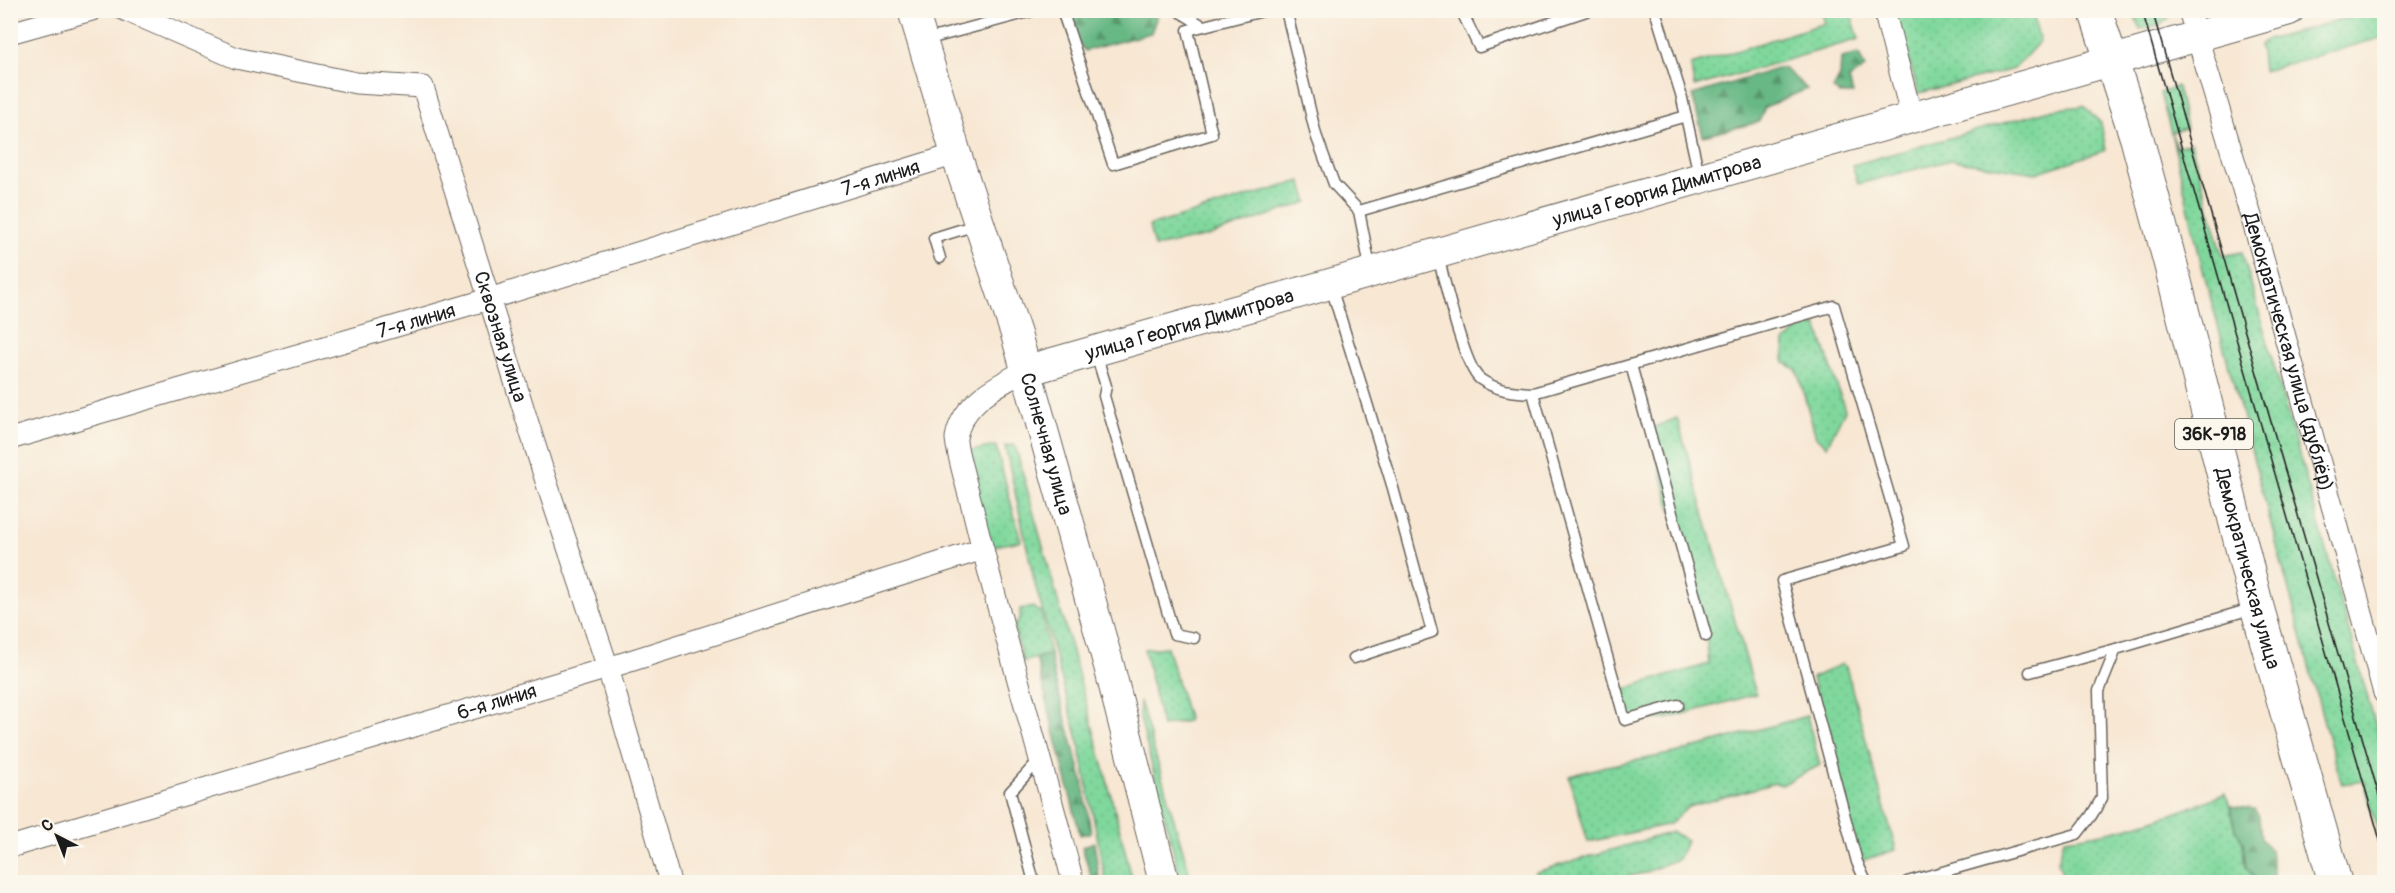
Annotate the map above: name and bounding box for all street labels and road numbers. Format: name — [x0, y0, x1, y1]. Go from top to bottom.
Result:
street label: улица Георгия Димитрова — [1549, 149, 1764, 232]
street label: 7-я линия — [838, 154, 923, 201]
street label: Демократическая улица (дублёр) — [2238, 209, 2340, 494]
street label: Сквозная улица — [469, 268, 533, 405]
street label: улица Георгия Димитрова — [1081, 282, 1297, 366]
street label: 7-я линия — [374, 297, 458, 344]
street label: Солнечная улица — [1015, 370, 1079, 518]
road number: 36К-918 — [2175, 419, 2253, 449]
street label: Демократическая улица — [2210, 464, 2286, 672]
street label: 6-я линия — [454, 678, 539, 725]

